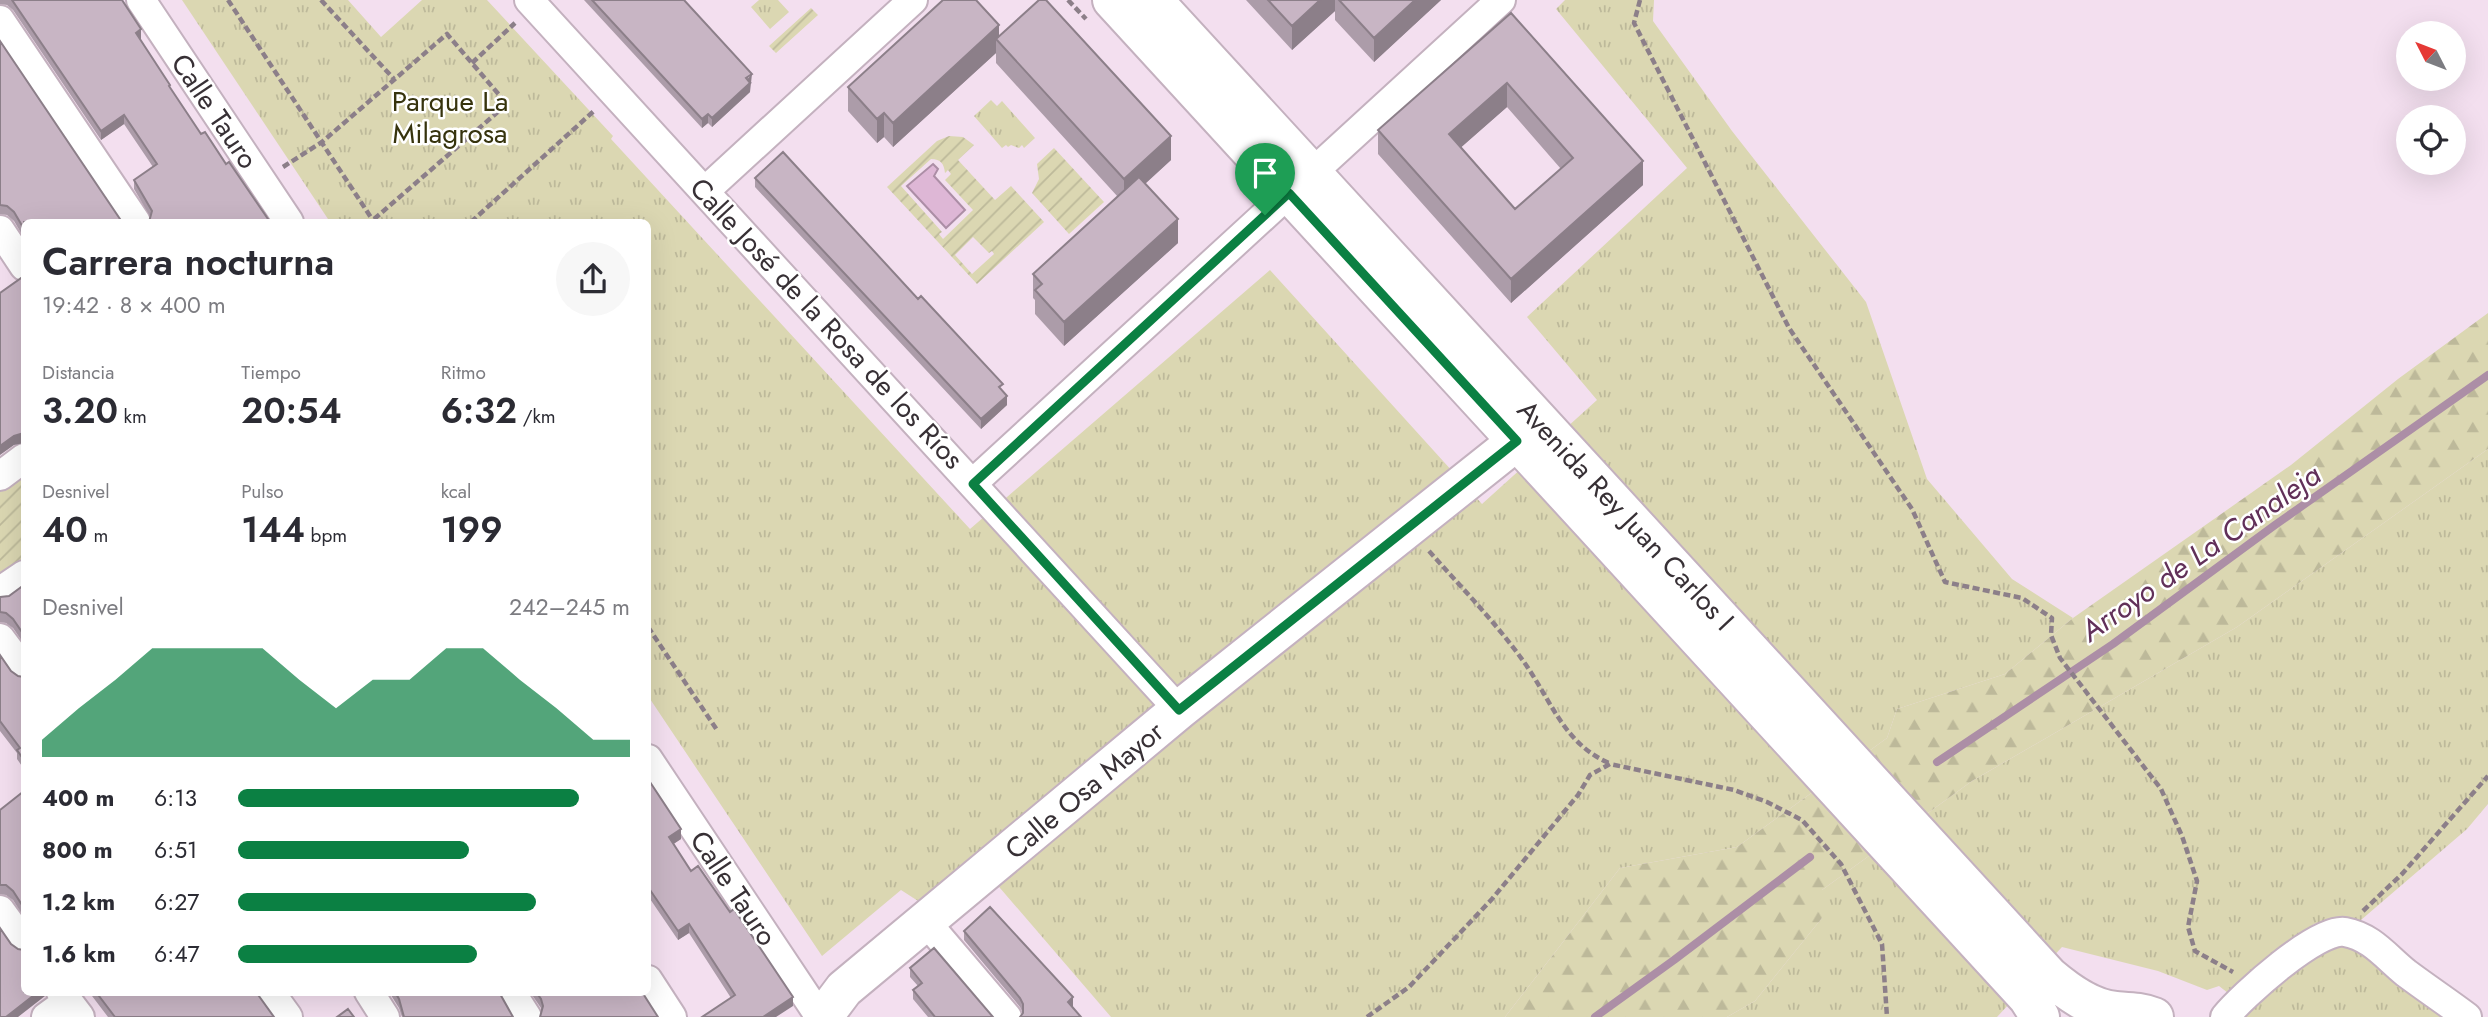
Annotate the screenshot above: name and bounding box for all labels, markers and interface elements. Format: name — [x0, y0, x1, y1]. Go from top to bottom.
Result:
north arrow — [2396, 21, 2466, 91]
map controls — [2396, 21, 2466, 175]
street label: Calle Tauro — [161, 45, 268, 177]
park label: Parque La Milagrosa — [392, 81, 508, 154]
button: locate — [2396, 105, 2466, 175]
pin — [1235, 143, 1295, 215]
icon: arrive — [1246, 154, 1284, 192]
street label: Calle José de la Rosa de los Ríos — [680, 168, 973, 478]
text: Carrera nocturna — [42, 234, 334, 289]
button: share — [556, 242, 630, 316]
text: 19:42 · 8 × 400 m — [42, 288, 226, 322]
text: Distancia — [42, 359, 114, 386]
text: Tiempo — [241, 359, 301, 386]
text: Ritmo — [441, 359, 486, 386]
text: 3.20 — [42, 386, 118, 436]
text: 20:54 — [241, 386, 342, 436]
text: 6:32 — [441, 386, 517, 436]
street label: Avenida Rey Juan Carlos I — [1508, 391, 1744, 640]
text: km — [118, 403, 147, 430]
text: /km — [517, 403, 556, 430]
water label: Arroyo de La Canaleja — [2071, 453, 2330, 652]
text: Desnivel — [42, 478, 110, 505]
text: Pulso — [241, 478, 284, 505]
text: kcal — [441, 478, 471, 505]
text: 40 — [42, 505, 88, 555]
text: 144 — [241, 505, 305, 555]
text: 199 — [441, 505, 503, 555]
text: m — [88, 522, 108, 549]
text: bpm — [305, 522, 347, 549]
text: Desnivel — [42, 590, 124, 624]
text: 242–245 m — [509, 590, 630, 624]
street label: Calle Osa Mayor — [996, 711, 1173, 869]
text: 400 m — [42, 781, 114, 815]
text: 6:13 — [154, 781, 197, 815]
street label: Calle Tauro — [680, 822, 787, 954]
text: 800 m — [42, 833, 113, 867]
text: 6:51 — [154, 833, 197, 867]
text: 1.2 km — [42, 885, 115, 919]
text: 6:27 — [154, 885, 199, 919]
text: 1.6 km — [42, 937, 116, 971]
text: 6:47 — [154, 937, 200, 971]

